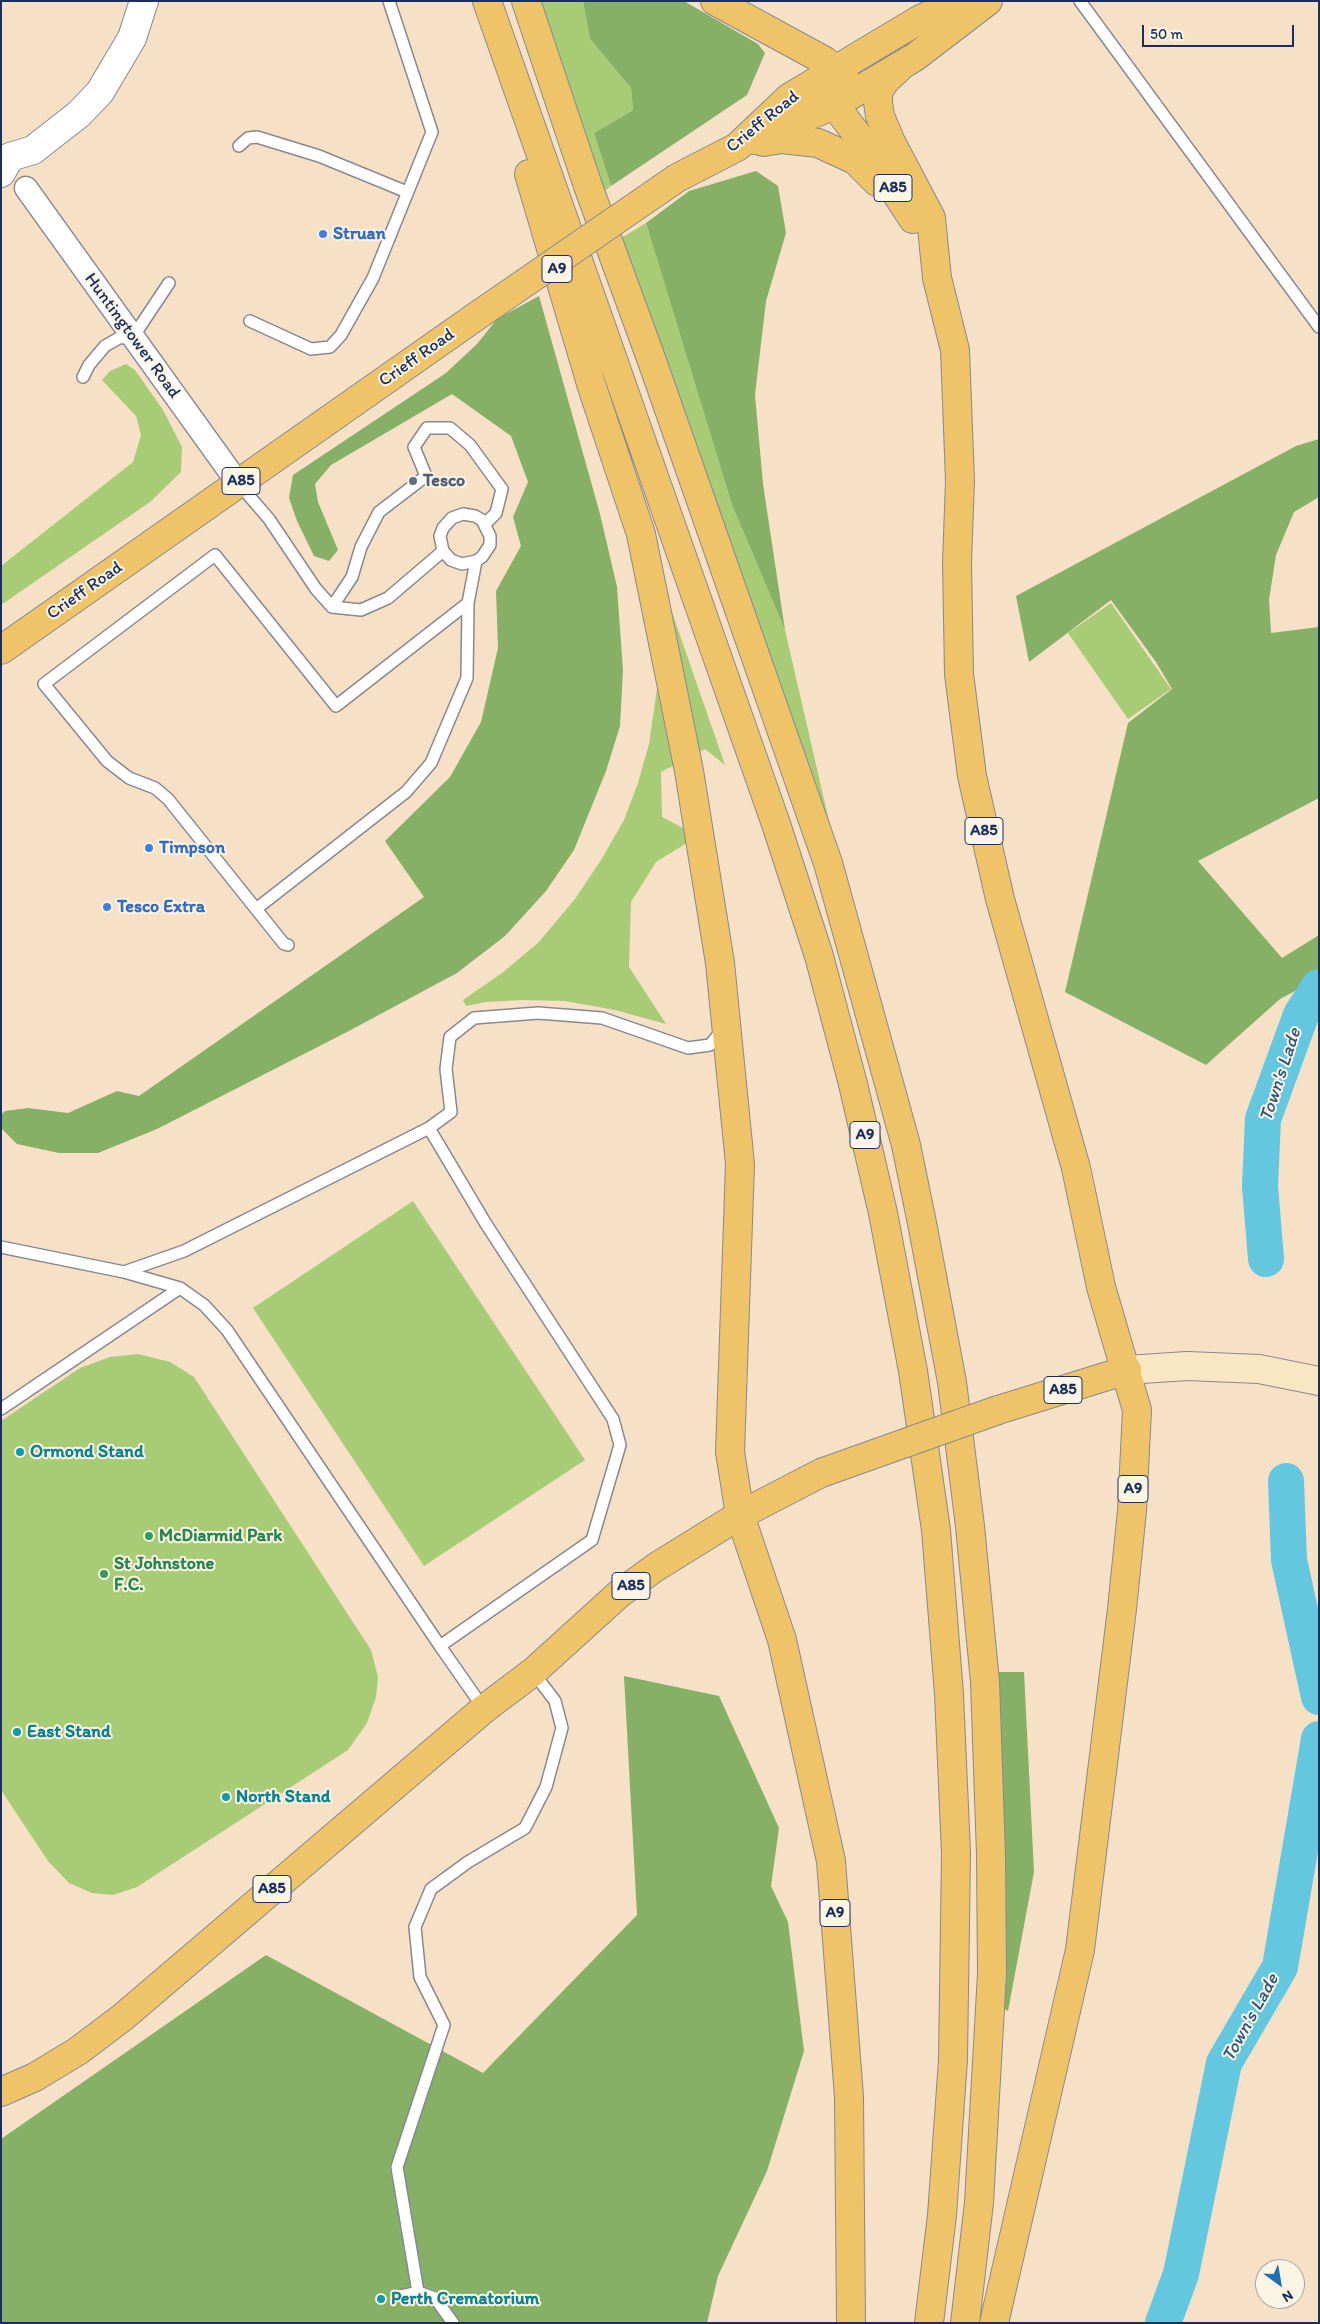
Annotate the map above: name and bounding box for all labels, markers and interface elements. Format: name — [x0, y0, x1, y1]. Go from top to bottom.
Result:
scale bar — [1145, 15, 1298, 47]
text: 50 m — [1150, 25, 1183, 43]
street label: Crieff Road — [722, 86, 804, 158]
road number: A85 — [874, 174, 912, 202]
place label: Struan — [333, 223, 386, 245]
marker: Struan — [317, 228, 329, 240]
road number: A9 — [542, 255, 572, 282]
street label: Huntingtower Road — [79, 269, 185, 403]
street label: Crieff Road — [375, 324, 459, 392]
road number: A85 — [222, 468, 260, 494]
place label: Tesco — [423, 470, 465, 492]
marker: Tesco — [407, 475, 419, 487]
street label: Crieff Road — [43, 557, 127, 625]
road number: A85 — [965, 818, 1003, 844]
place label: Timpson — [159, 837, 225, 859]
marker: Timpson — [143, 842, 155, 854]
place label: Tesco Extra — [117, 896, 205, 918]
marker: Tesco Extra — [101, 901, 113, 913]
water label: Town's Lade — [1255, 1025, 1307, 1125]
road number: A9 — [850, 1122, 880, 1148]
road number: A85 — [1044, 1376, 1082, 1404]
place label: Ormond Stand — [30, 1441, 144, 1463]
marker: Ormond Stand — [14, 1446, 26, 1458]
road number: A9 — [1118, 1476, 1148, 1502]
place label: McDiarmid Park — [159, 1525, 282, 1547]
marker: McDiarmid Park — [143, 1530, 155, 1542]
place label: St Johnstone F.C. — [114, 1553, 214, 1596]
marker: St Johnstone F.C. — [98, 1568, 110, 1580]
road number: A85 — [612, 1572, 650, 1600]
place label: East Stand — [27, 1721, 111, 1743]
marker: East Stand — [11, 1726, 23, 1738]
place label: North Stand — [236, 1786, 331, 1808]
marker: North Stand — [220, 1791, 232, 1803]
road number: A85 — [253, 1876, 291, 1902]
road number: A9 — [820, 1900, 850, 1926]
water label: Town's Lade — [1218, 1970, 1284, 2066]
north arrow — [1255, 2259, 1305, 2309]
text: N — [1279, 2287, 1296, 2306]
place label: Perth Crematorium — [391, 2288, 539, 2310]
marker: Perth Crematorium — [375, 2293, 387, 2305]

